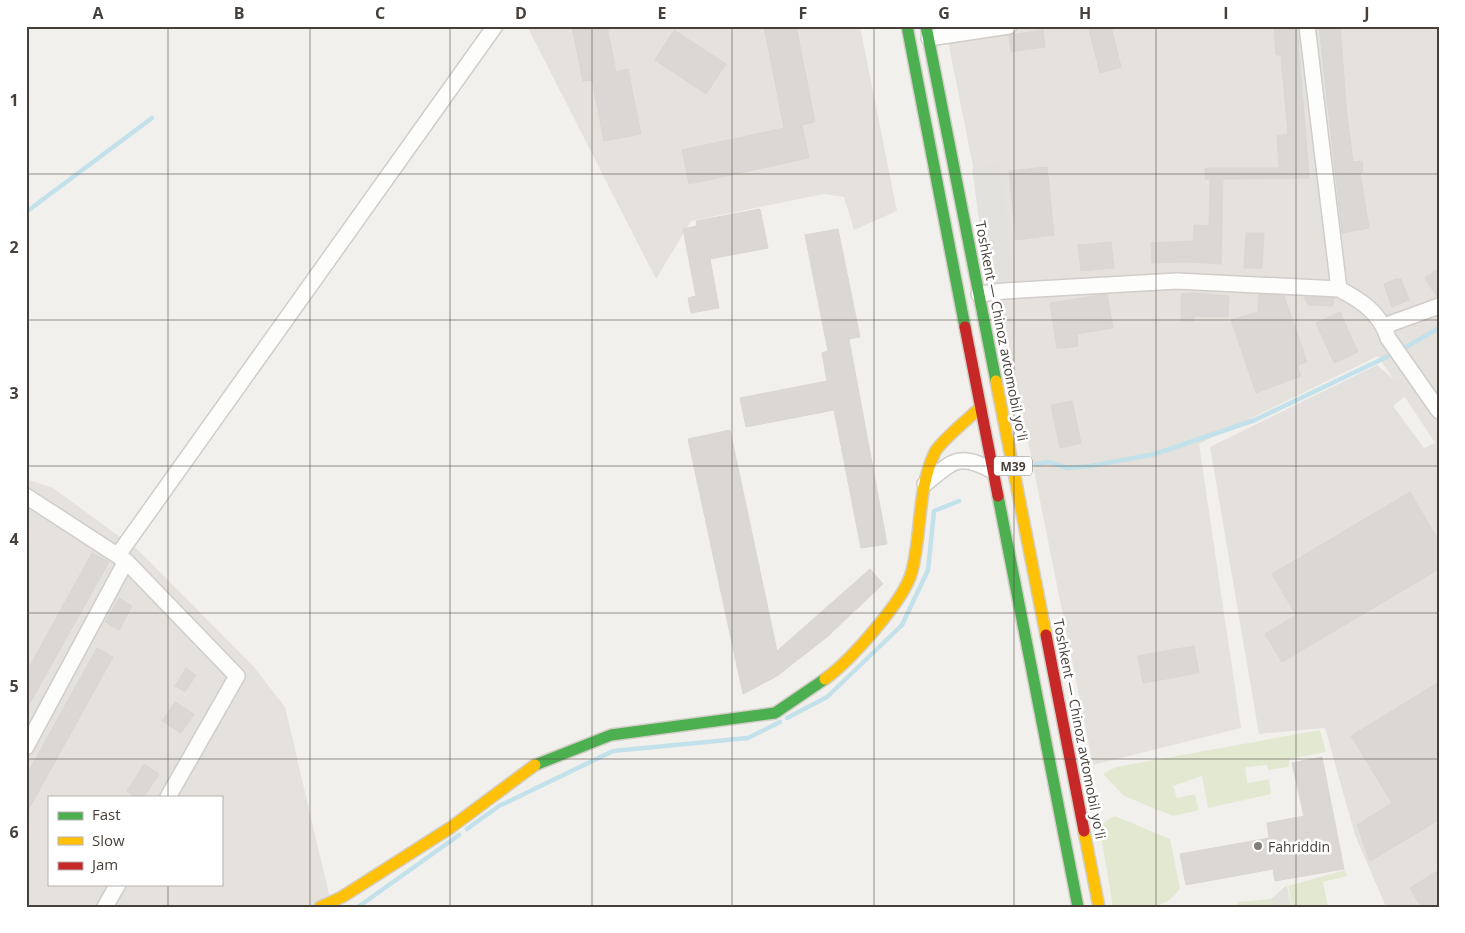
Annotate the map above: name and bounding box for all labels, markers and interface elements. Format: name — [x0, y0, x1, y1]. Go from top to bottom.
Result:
text: A — [92, 2, 104, 24]
text: B — [234, 2, 244, 24]
text: C — [375, 2, 385, 24]
text: D — [515, 2, 527, 24]
text: E — [658, 2, 667, 24]
text: F — [799, 2, 807, 24]
text: G — [938, 2, 950, 24]
text: H — [1079, 2, 1091, 24]
text: I — [1223, 2, 1229, 24]
text: J — [1362, 2, 1370, 24]
text: 1 — [9, 89, 19, 111]
street label: Toshkent — Chinoz avtomobil yoʻli — [971, 219, 1033, 443]
text: 2 — [9, 236, 19, 258]
text: 3 — [9, 382, 19, 404]
road number: M39 — [994, 456, 1032, 476]
text: 4 — [9, 528, 19, 550]
street label: Toshkent — Chinoz avtomobil yoʻli — [1049, 617, 1111, 841]
text: 5 — [9, 675, 19, 697]
legend — [48, 796, 222, 886]
text: Fast — [92, 804, 121, 824]
text: 6 — [9, 821, 19, 843]
text: Slow — [92, 830, 125, 850]
place label: Fahriddin — [1268, 837, 1330, 856]
marker: Fahriddin — [1252, 840, 1264, 852]
text: Jam — [90, 854, 118, 874]

